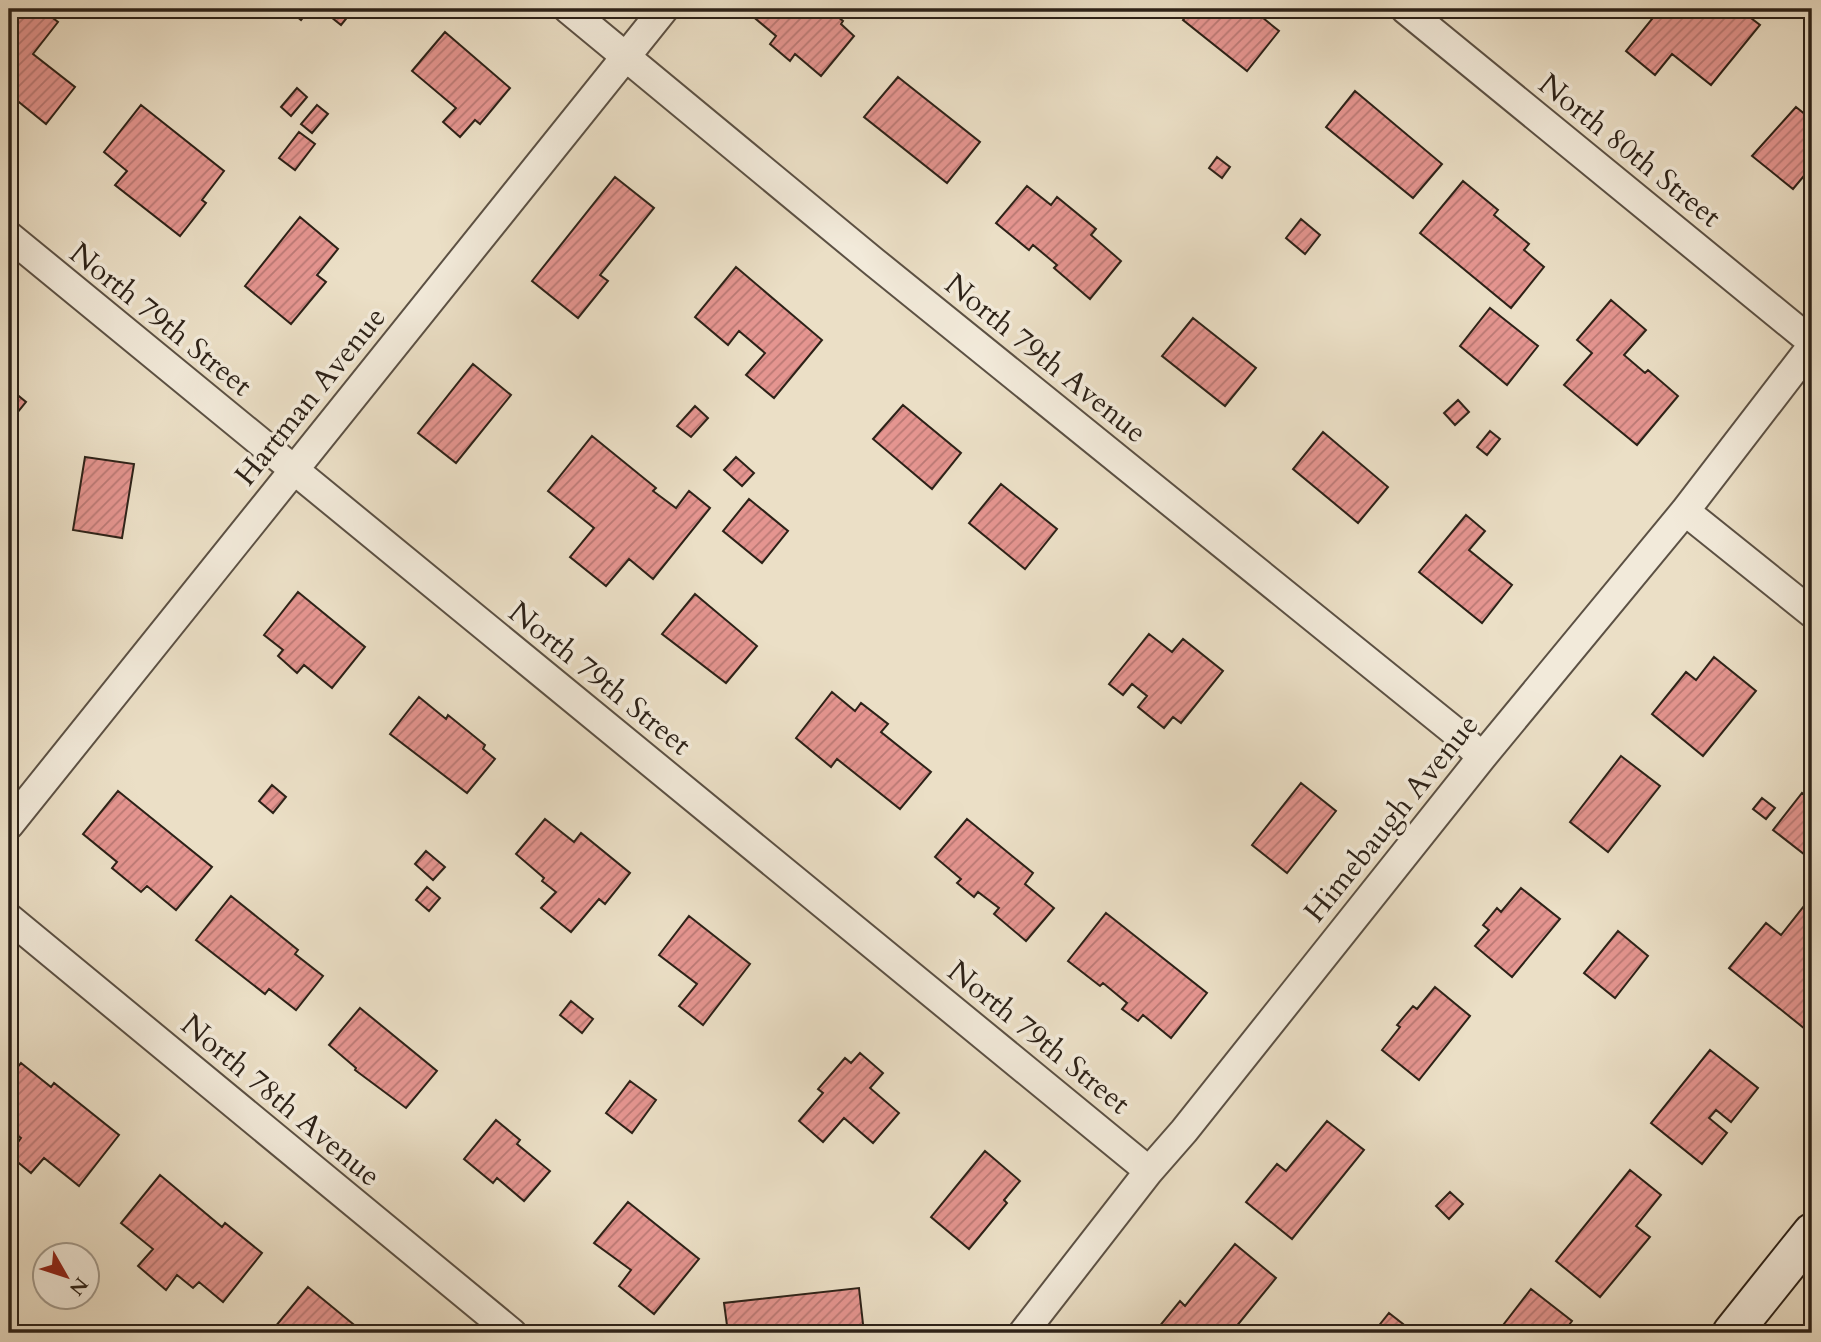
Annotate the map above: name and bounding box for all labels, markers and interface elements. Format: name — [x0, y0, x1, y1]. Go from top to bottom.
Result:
street label: North 80th Street — [1530, 64, 1730, 237]
street label: North 79th Street — [61, 233, 261, 406]
street label: North 79th Avenue — [936, 264, 1155, 453]
street label: Hartman Avenue — [225, 298, 395, 494]
street label: North 79th Street — [500, 592, 700, 765]
street label: Himebaugh Avenue — [1295, 706, 1488, 931]
street label: North 79th Street — [939, 951, 1139, 1124]
street label: North 78th Avenue — [172, 1005, 389, 1196]
north arrow — [32, 1240, 102, 1310]
text: N — [63, 1271, 94, 1301]

